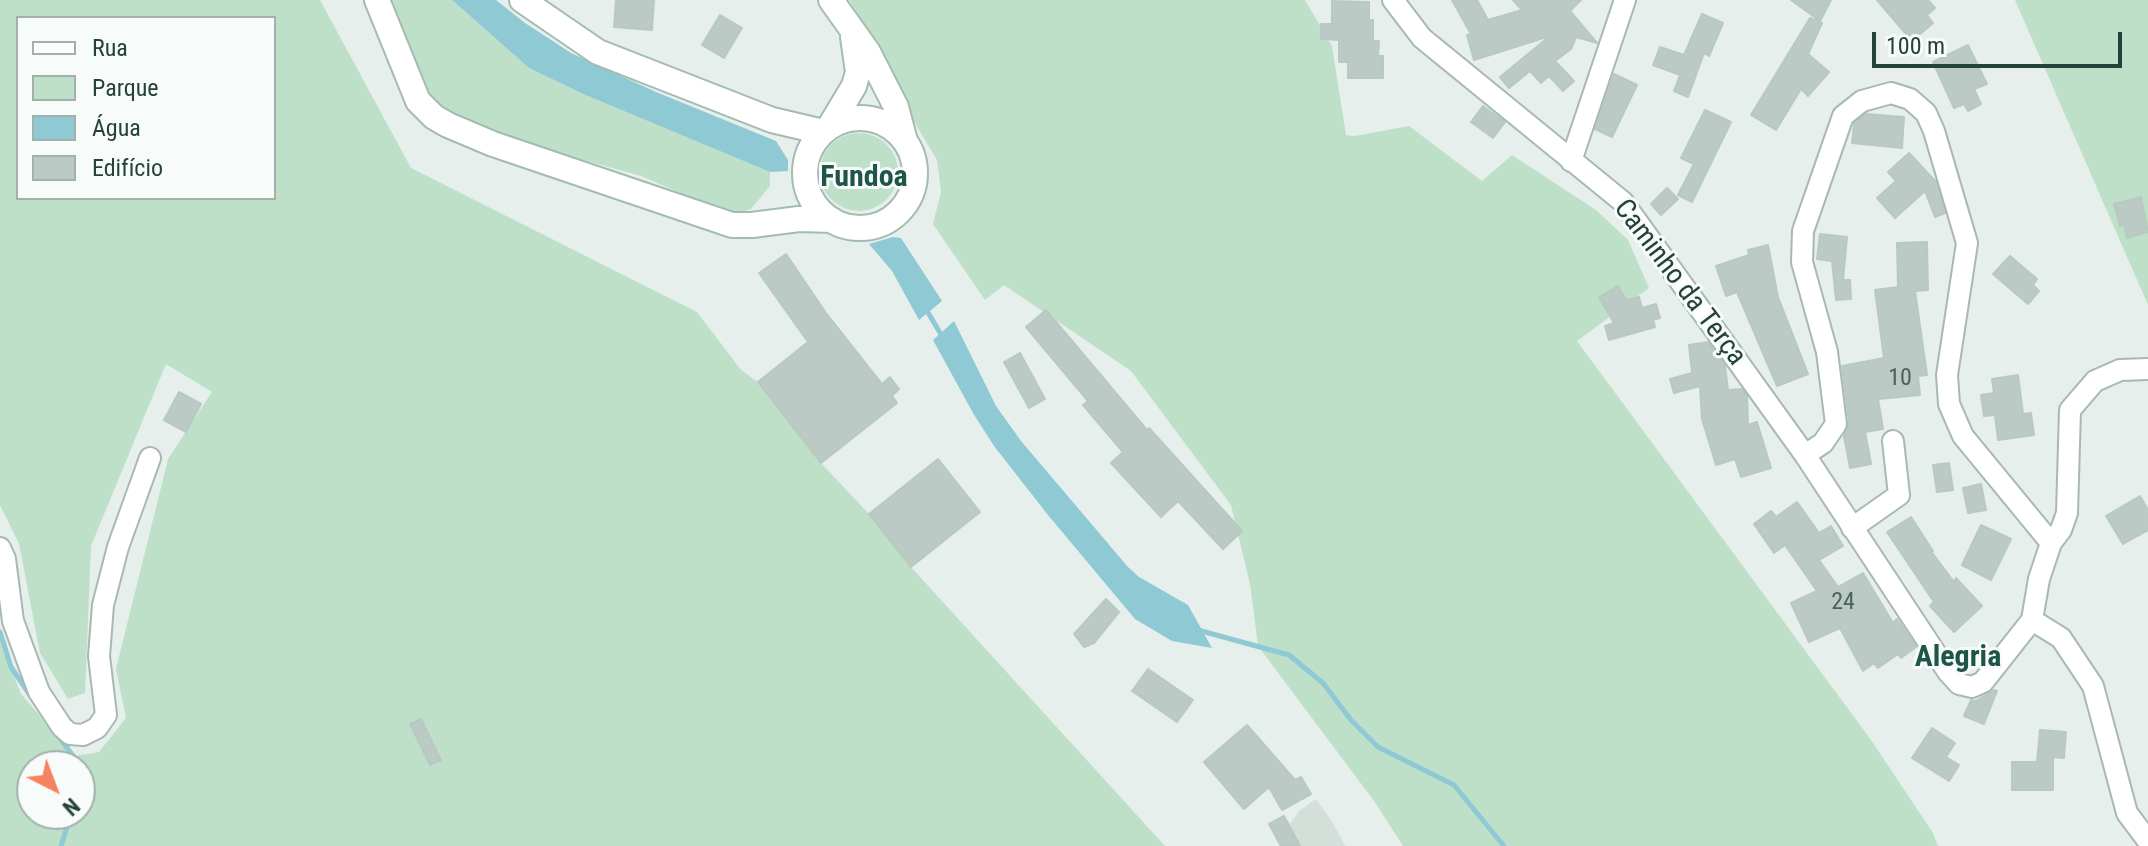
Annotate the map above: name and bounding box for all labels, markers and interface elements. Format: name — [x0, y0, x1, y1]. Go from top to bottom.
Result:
legend — [16, 16, 276, 200]
scale bar — [1876, 16, 2126, 66]
text: 100 m — [1886, 32, 1945, 60]
text: Rua — [92, 34, 128, 62]
text: Parque — [92, 74, 159, 102]
text: Água — [92, 114, 141, 142]
text: Edifício — [92, 154, 163, 182]
district label: Fundoa — [820, 160, 908, 196]
street label: Caminho da Terça — [1606, 193, 1752, 373]
house number: 10 — [1888, 365, 1912, 393]
house number: 24 — [1831, 589, 1855, 617]
district label: Alegria — [1915, 640, 2001, 676]
north arrow — [16, 750, 96, 830]
text: N — [58, 793, 84, 821]

